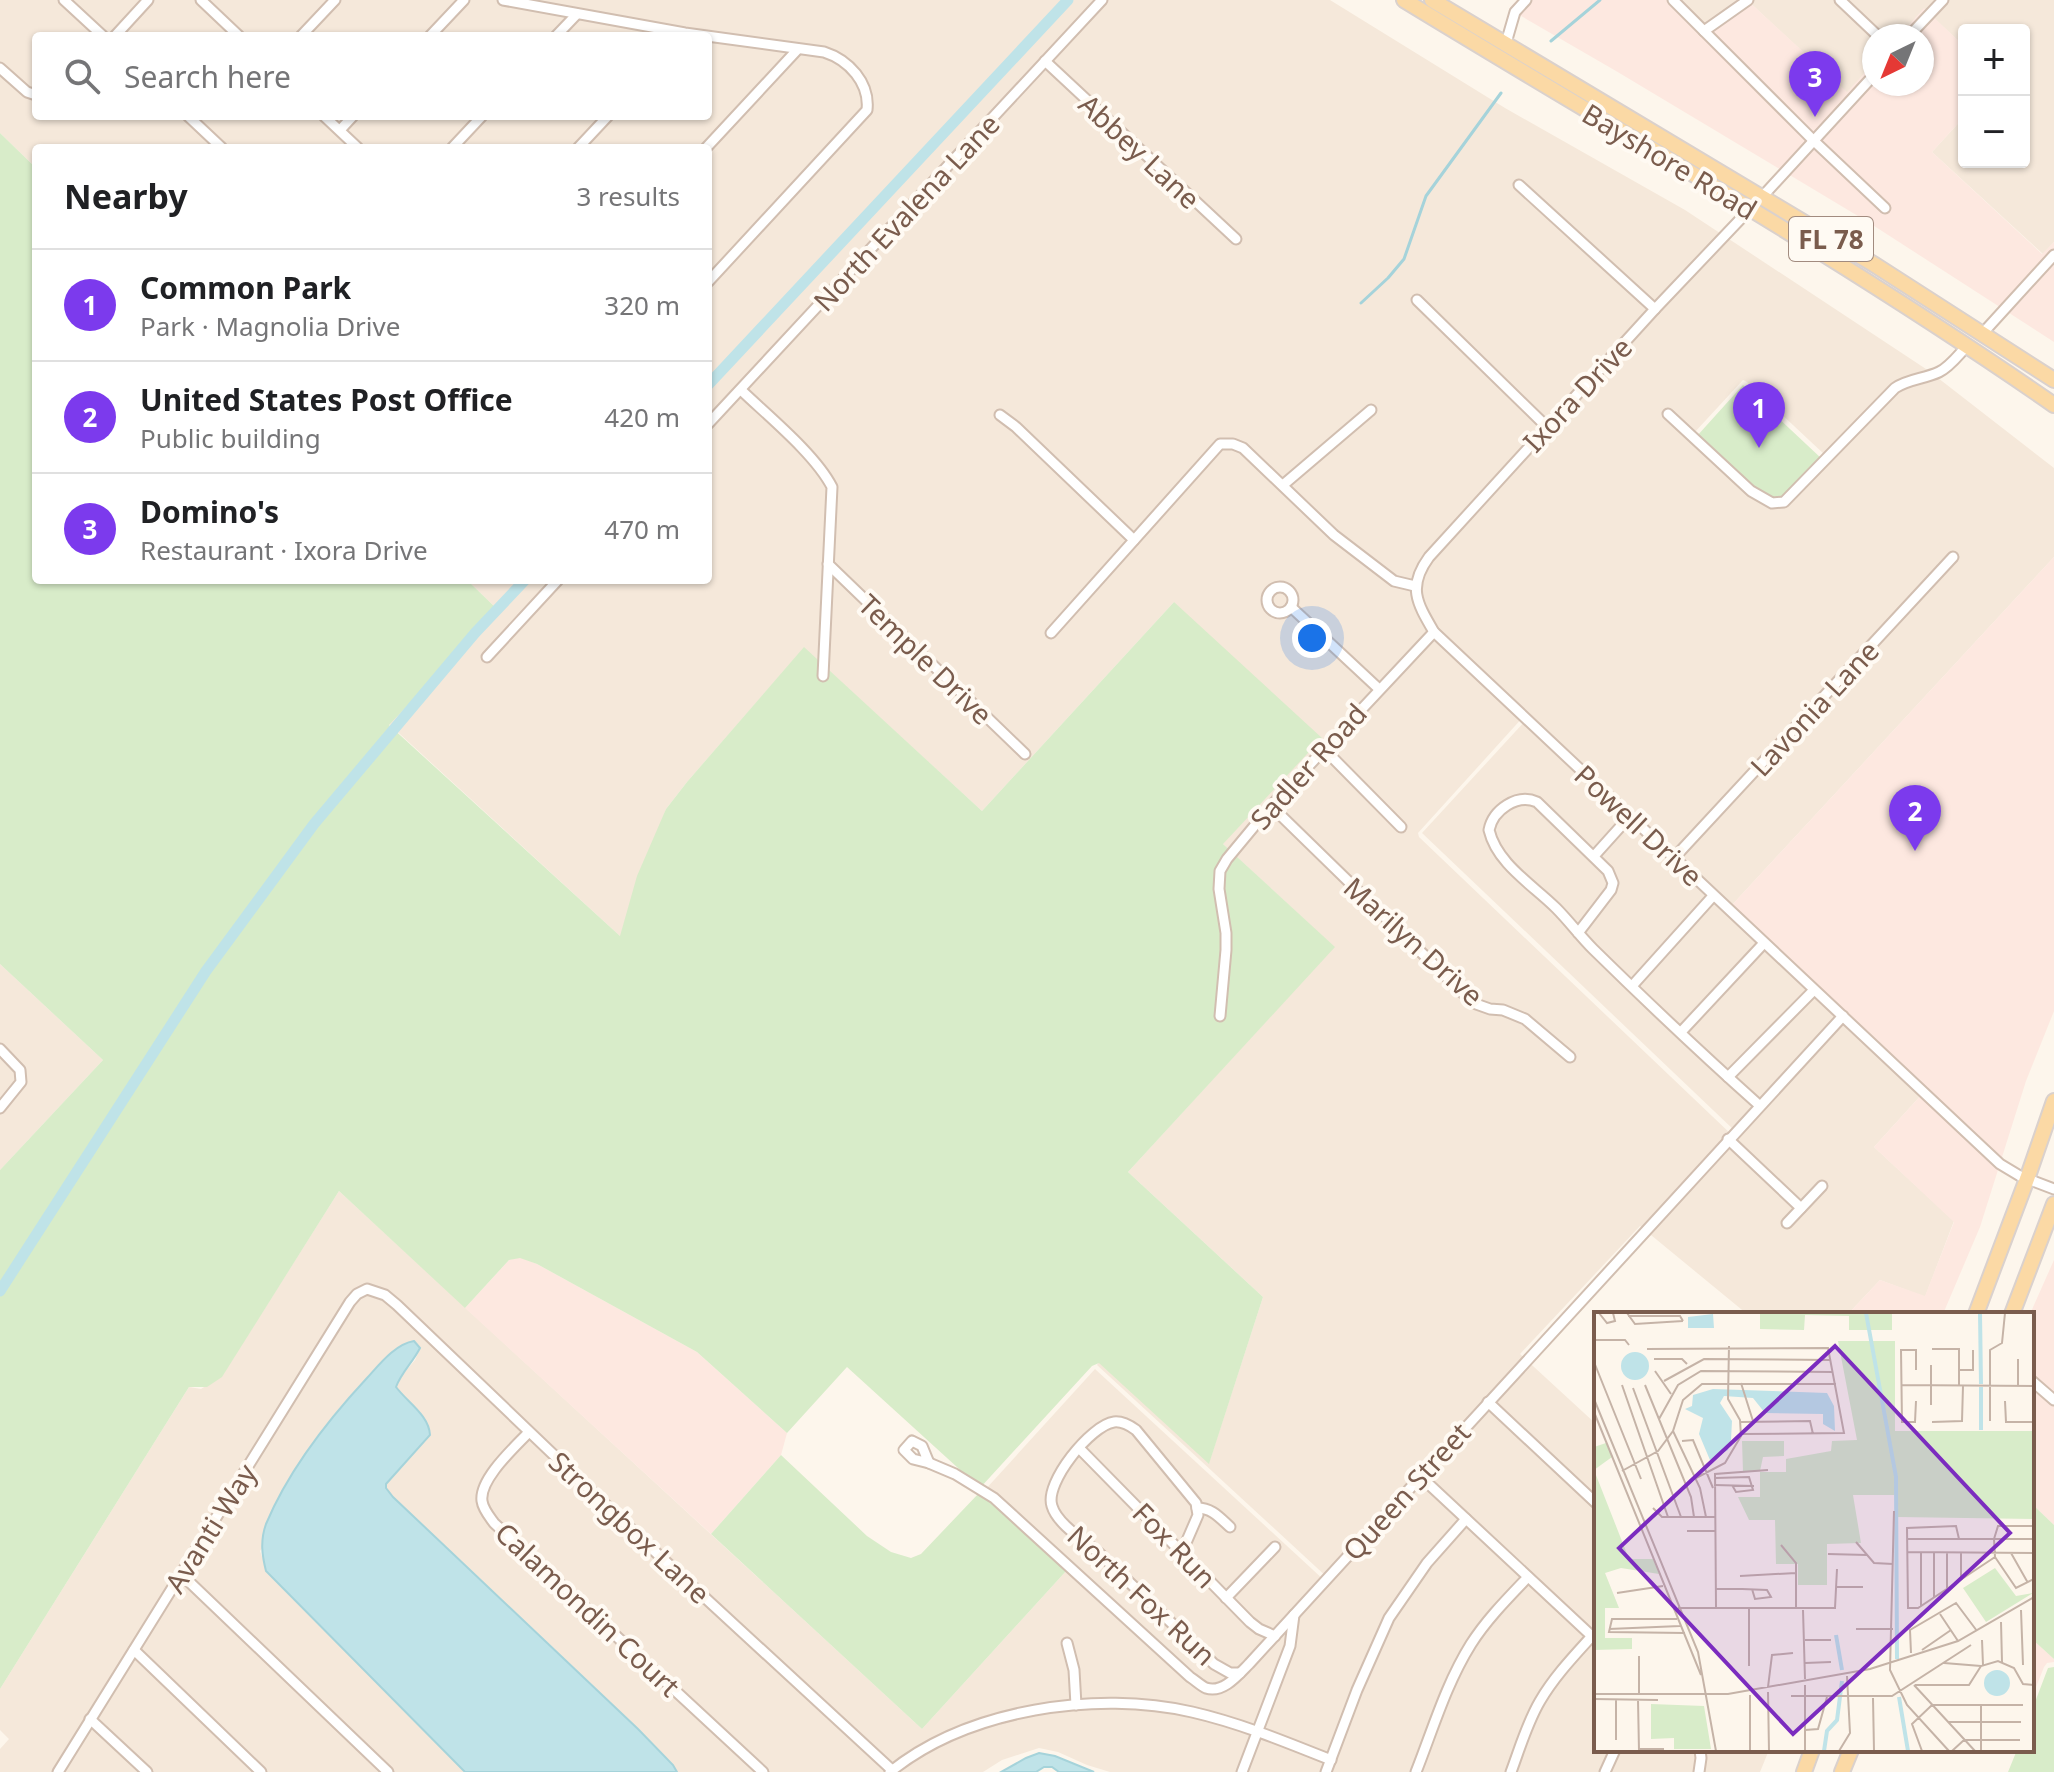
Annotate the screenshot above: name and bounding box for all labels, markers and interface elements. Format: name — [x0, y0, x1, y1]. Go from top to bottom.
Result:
north arrow — [1862, 24, 1934, 96]
map controls — [1958, 24, 2030, 168]
button: + — [1958, 24, 2030, 96]
search box — [32, 32, 712, 120]
pin: 3 — [1789, 51, 1841, 117]
icon: search — [60, 54, 104, 98]
text: Search here — [124, 56, 291, 97]
street label: Abbey Lane — [1071, 85, 1209, 217]
street label: Bayshore Road — [1576, 94, 1764, 228]
button: − — [1958, 96, 2030, 168]
street label: North Evalena Lane — [805, 105, 1007, 319]
text: Nearby — [64, 173, 188, 219]
text: 3 results — [576, 178, 680, 214]
road number: FL 78 — [1789, 217, 1873, 261]
text: Common Park — [140, 267, 351, 308]
text: 1 — [83, 287, 97, 323]
text: 320 m — [604, 287, 680, 323]
text: Park · Magnolia Drive — [140, 308, 400, 344]
street label: Ixora Drive — [1514, 328, 1640, 460]
text: United States Post Office — [140, 379, 513, 420]
pin: 1 — [1733, 382, 1785, 448]
text: 2 — [83, 399, 97, 435]
text: 420 m — [604, 399, 680, 435]
text: Public building — [140, 420, 321, 456]
text: Domino's — [140, 491, 279, 532]
text: 3 — [83, 511, 97, 547]
text: 470 m — [604, 511, 680, 547]
text: Restaurant · Ixora Drive — [140, 532, 428, 568]
street label: Temple Drive — [851, 585, 1001, 733]
your location — [1292, 618, 1332, 658]
street label: Lavonia Lane — [1741, 632, 1887, 784]
street label: Sadler Road — [1241, 695, 1375, 837]
street label: Powell Drive — [1567, 756, 1711, 894]
pin: 2 — [1889, 785, 1941, 851]
street label: Marilyn Drive — [1336, 868, 1492, 1014]
inset map — [1594, 1312, 2034, 1752]
street label: Queen Street — [1334, 1414, 1478, 1568]
street label: Strongbox Lane — [541, 1442, 719, 1612]
street label: Avanti Way — [155, 1456, 265, 1600]
street label: Fox Run — [1125, 1494, 1225, 1596]
street label: Calamondin Court — [487, 1513, 689, 1705]
street label: North Fox Run — [1060, 1516, 1224, 1674]

